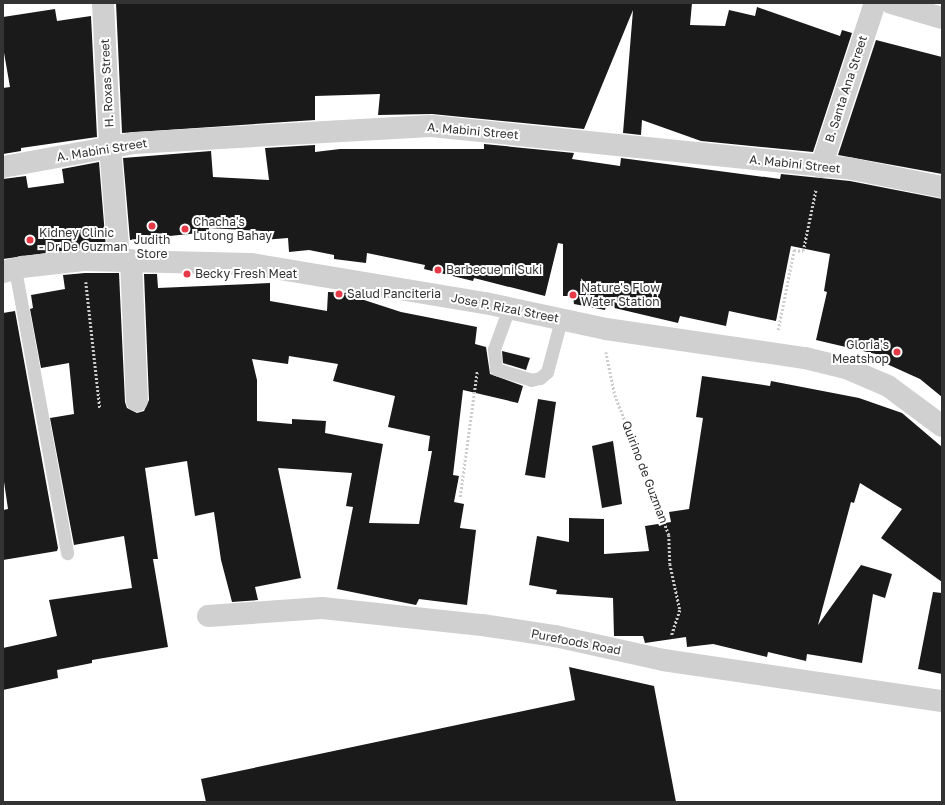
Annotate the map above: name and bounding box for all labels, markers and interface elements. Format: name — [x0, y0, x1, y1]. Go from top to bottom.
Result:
street label: B. Santa Ana Street — [822, 34, 870, 144]
street label: H. Roxas Street — [97, 38, 117, 128]
street label: A. Mabini Street — [427, 120, 519, 142]
street label: A. Mabini Street — [56, 136, 148, 164]
street label: A. Mabini Street — [749, 152, 841, 176]
place label: Chacha's Lutong Bahay — [193, 215, 272, 243]
marker: Judith Store — [147, 221, 157, 231]
marker: Chacha's Lutong Bahay — [180, 224, 190, 234]
place label: Kidney Clinic - Dr De Guzman — [39, 226, 128, 254]
place label: Judith Store — [134, 233, 170, 261]
marker: Kidney Clinic - Dr De Guzman — [24, 234, 36, 246]
place label: Barbecue ni Suki — [446, 263, 542, 277]
marker: Barbecue ni Suki — [433, 265, 443, 275]
place label: Becky Fresh Meat — [195, 267, 297, 281]
marker: Becky Fresh Meat — [182, 269, 192, 279]
place label: Nature's Flow Water Station — [581, 281, 660, 309]
place label: Salud Panciteria — [347, 287, 441, 301]
marker: Salud Panciteria — [334, 289, 344, 299]
street label: Jose P. Rizal Street — [450, 290, 560, 326]
marker: Nature's Flow Water Station — [568, 290, 578, 300]
place label: Gloria's Meatshop — [832, 338, 889, 366]
marker: Gloria's Meatshop — [892, 347, 902, 357]
street label: Quirino de Guzman — [619, 419, 671, 525]
street label: Purefoods Road — [530, 626, 622, 658]

